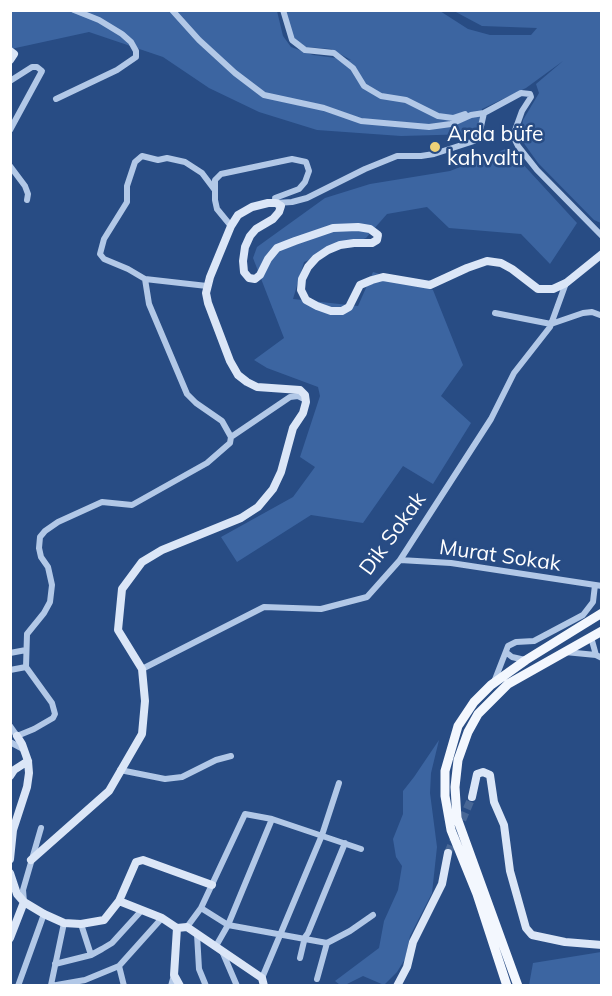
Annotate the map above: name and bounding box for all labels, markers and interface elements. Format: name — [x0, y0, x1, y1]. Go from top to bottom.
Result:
place label: Arda büfe kahvaltı — [447, 122, 544, 172]
marker: Arda büfe kahvaltı — [428, 140, 442, 154]
street label: Dik Sokak — [355, 488, 431, 580]
street label: Murat Sokak — [438, 535, 562, 577]

